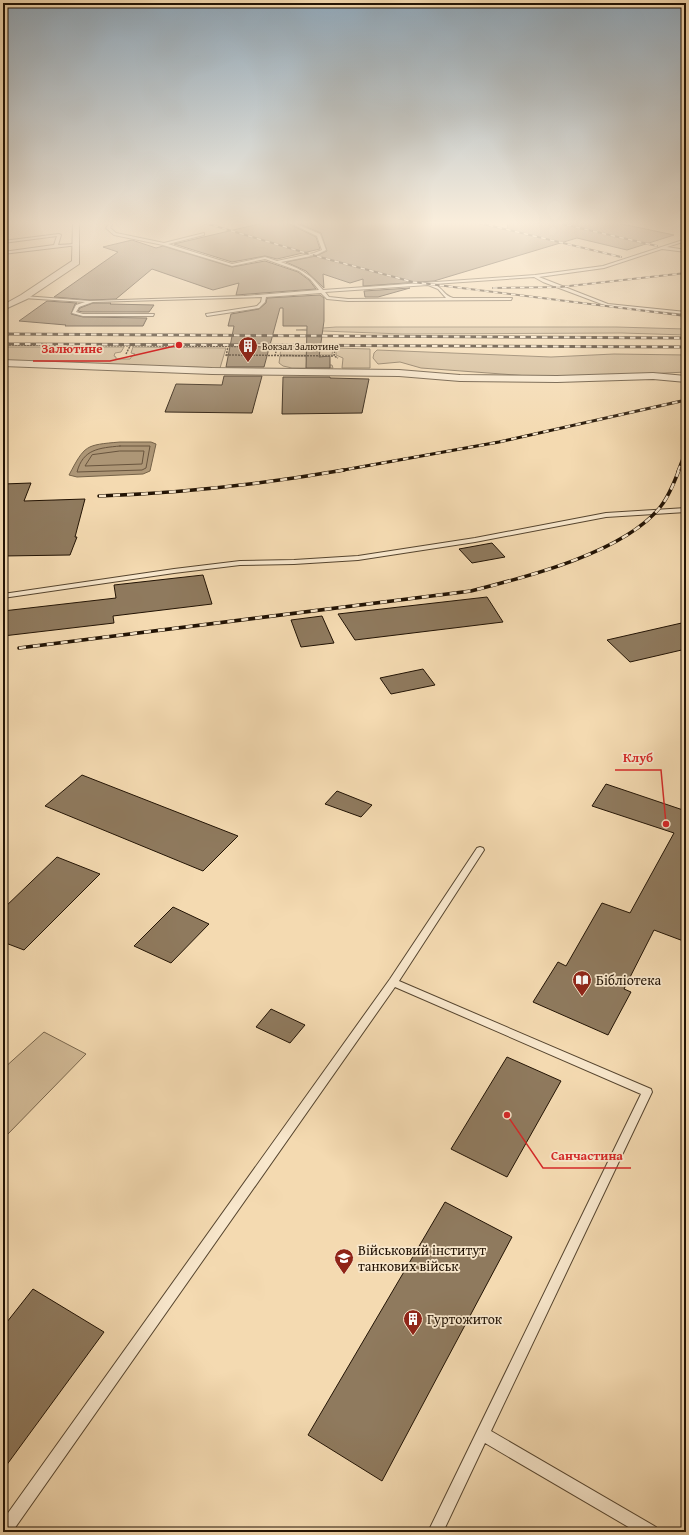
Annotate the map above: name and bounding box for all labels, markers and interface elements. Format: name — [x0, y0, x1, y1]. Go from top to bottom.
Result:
building icon: Вокзал Залютине — [237, 335, 259, 363]
callout: Залютине — [33, 336, 110, 361]
text: Залютине — [41, 339, 103, 358]
place label: Вокзал Залютине — [262, 339, 339, 354]
callout: Клуб — [615, 745, 661, 770]
text: Клуб — [623, 748, 653, 767]
library icon: Бібліотека — [571, 969, 593, 997]
place label: Бібліотека — [596, 970, 661, 990]
callout: Санчастина — [543, 1143, 631, 1168]
text: Санчастина — [551, 1146, 623, 1165]
place label: Військовий інститут танкових військ — [358, 1240, 486, 1276]
school or university icon: Військовий інститут танкових військ — [333, 1247, 355, 1275]
building icon: Гуртожиток — [402, 1308, 424, 1336]
place label: Гуртожиток — [427, 1309, 503, 1329]

